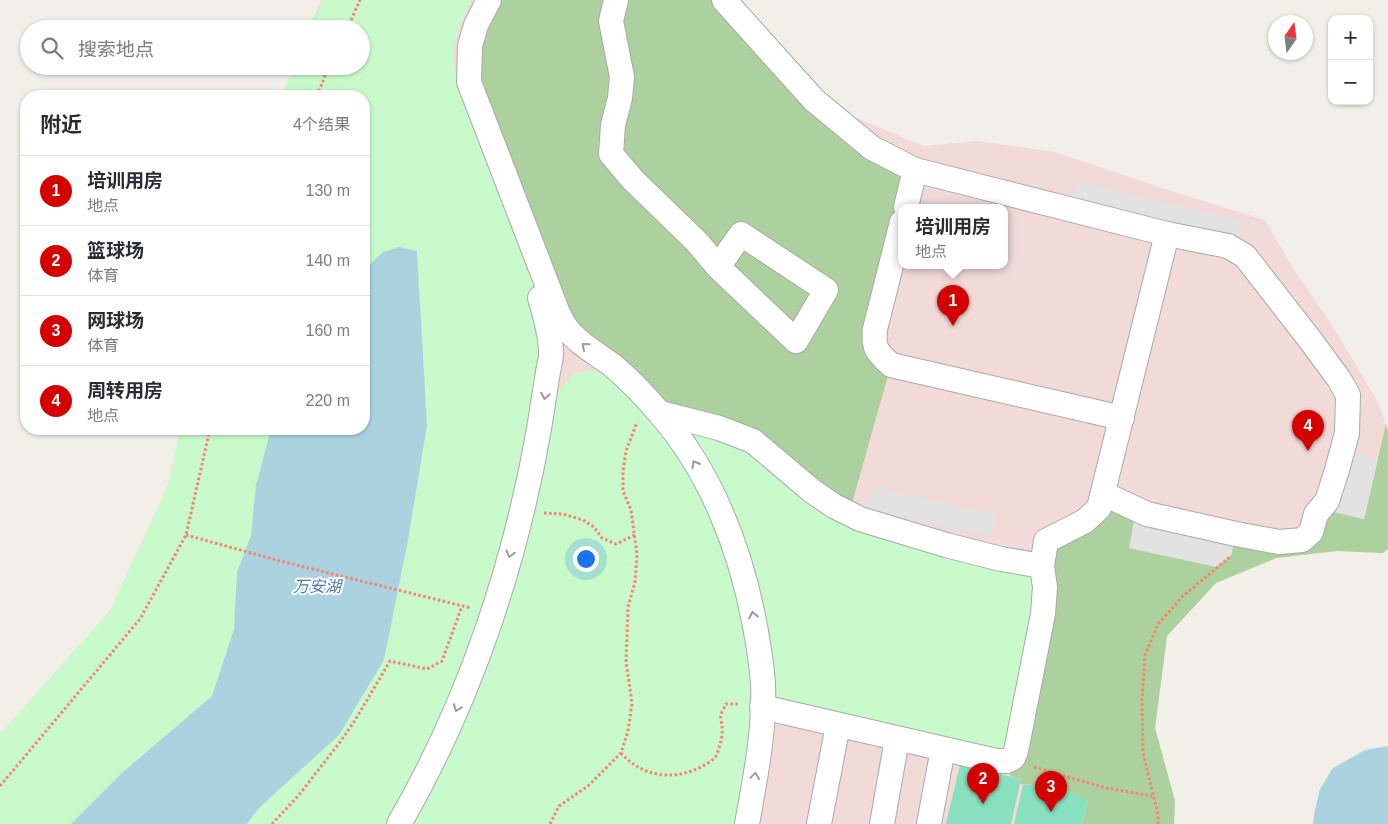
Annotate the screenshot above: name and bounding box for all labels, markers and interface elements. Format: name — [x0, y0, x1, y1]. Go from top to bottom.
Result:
north arrow — [1268, 15, 1313, 60]
map controls — [1328, 15, 1373, 105]
button: + — [1328, 15, 1373, 60]
search box — [20, 20, 370, 75]
icon: search — [38, 34, 66, 62]
text: 搜索地点 — [78, 39, 154, 60]
button: − — [1328, 60, 1373, 105]
text: 附近 — [40, 113, 82, 136]
text: 4个结果 — [293, 116, 350, 133]
text: 培训用房 — [87, 170, 163, 191]
text: 1 — [52, 182, 60, 199]
text: 130 m — [306, 182, 350, 199]
text: 地点 — [87, 197, 119, 214]
popup — [898, 204, 1008, 269]
text: 培训用房 — [915, 216, 991, 237]
text: 篮球场 — [87, 240, 144, 261]
text: 地点 — [915, 243, 947, 260]
text: 2 — [52, 252, 60, 269]
text: 140 m — [306, 252, 350, 269]
text: 体育 — [87, 267, 119, 284]
pin: 1 — [937, 285, 969, 326]
text: 网球场 — [87, 310, 144, 331]
text: 3 — [52, 322, 60, 339]
text: 160 m — [306, 322, 350, 339]
text: 体育 — [87, 337, 119, 354]
one-way arrow — [582, 342, 591, 351]
text: 周转用房 — [87, 380, 163, 401]
one-way arrow — [540, 391, 550, 400]
text: 4 — [52, 392, 60, 409]
text: 220 m — [306, 392, 350, 409]
text: 地点 — [87, 407, 119, 424]
pin: 4 — [1292, 410, 1324, 451]
one-way arrow — [691, 460, 701, 469]
your location — [573, 546, 599, 572]
one-way arrow — [505, 550, 515, 558]
water label: 万安湖 — [293, 578, 344, 595]
one-way arrow — [748, 610, 758, 619]
one-way arrow — [452, 703, 463, 712]
pin: 2 — [967, 763, 999, 804]
pin: 3 — [1035, 771, 1067, 812]
one-way arrow — [749, 772, 760, 780]

